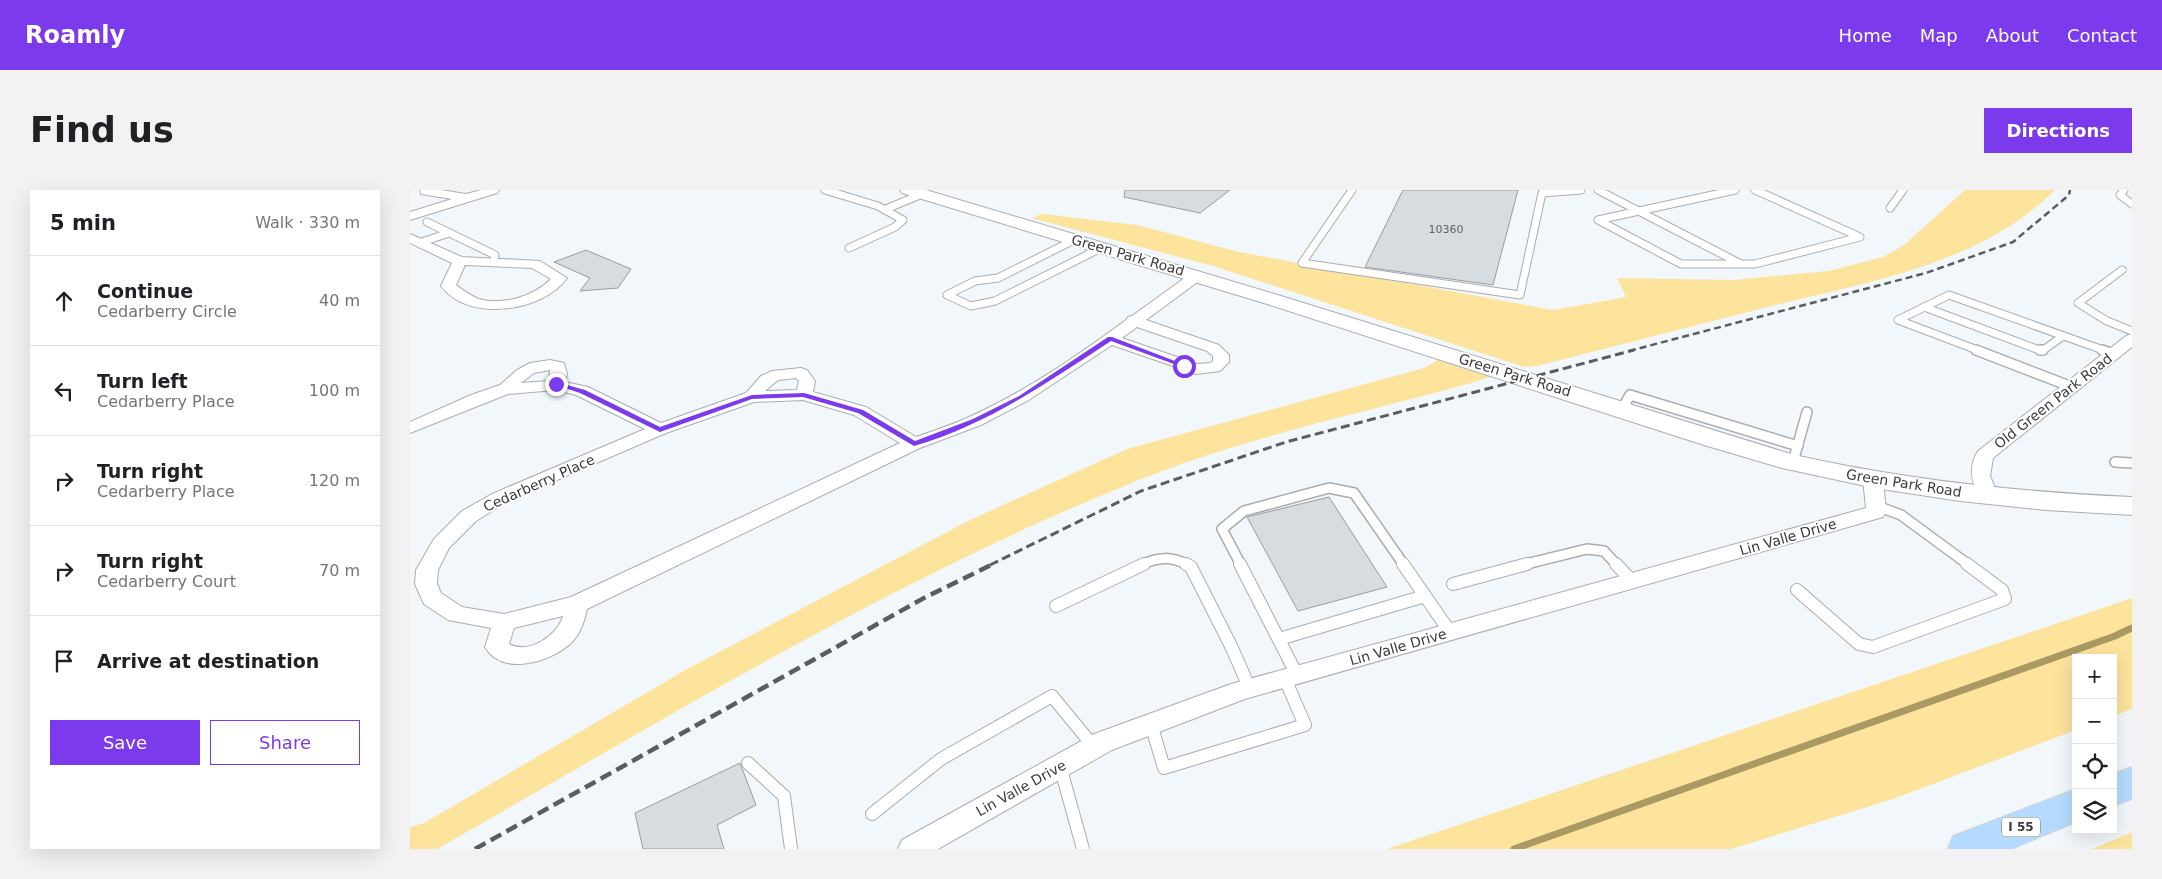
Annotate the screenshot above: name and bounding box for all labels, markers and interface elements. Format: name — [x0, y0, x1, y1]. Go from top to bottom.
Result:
text: Roamly — [25, 21, 125, 49]
text: Home — [1839, 25, 1892, 46]
text: Map — [1920, 25, 1958, 46]
text: About — [1986, 25, 2039, 46]
text: Contact — [2067, 25, 2137, 46]
button: Directions — [1984, 108, 2132, 153]
text: Find us — [30, 110, 174, 150]
text: 5 min — [50, 211, 116, 235]
text: Walk · 330 m — [255, 213, 360, 232]
house number: 10360 — [1429, 223, 1464, 236]
street label: Green Park Road — [1070, 231, 1186, 279]
text: Continue — [97, 280, 193, 302]
icon: ahead — [50, 287, 78, 315]
text: 40 m — [319, 291, 360, 310]
text: Cedarberry Circle — [97, 302, 237, 321]
street label: Green Park Road — [1457, 350, 1573, 400]
street label: Old Green Park Road — [1991, 350, 2115, 452]
route start — [1173, 355, 1196, 378]
text: Turn left — [97, 370, 188, 392]
route end — [545, 373, 568, 396]
icon: left — [50, 377, 78, 405]
text: 100 m — [309, 381, 360, 400]
text: Cedarberry Place — [97, 392, 235, 411]
street label: Cedarberry Place — [481, 451, 597, 515]
text: Turn right — [97, 460, 203, 482]
street label: Green Park Road — [1845, 466, 1963, 500]
icon: right — [50, 467, 78, 495]
text: 120 m — [309, 471, 360, 490]
text: Cedarberry Place — [97, 482, 235, 501]
street label: Lin Valle Drive — [1738, 515, 1838, 559]
text: Turn right — [97, 550, 203, 572]
icon: right — [50, 557, 78, 585]
text: 70 m — [319, 561, 360, 580]
text: Cedarberry Court — [97, 572, 236, 591]
street label: Lin Valle Drive — [1348, 625, 1448, 669]
icon: arrive — [50, 647, 78, 675]
text: Arrive at destination — [97, 650, 319, 672]
map controls — [2072, 654, 2117, 834]
button: + — [2072, 654, 2117, 699]
button: − — [2072, 699, 2117, 744]
button: Save — [50, 720, 200, 765]
button: Share — [210, 720, 360, 765]
button: locate — [2072, 744, 2117, 789]
street label: Lin Valle Drive — [973, 757, 1069, 819]
button: layers — [2072, 789, 2117, 834]
road number: I 55 — [2002, 818, 2040, 836]

